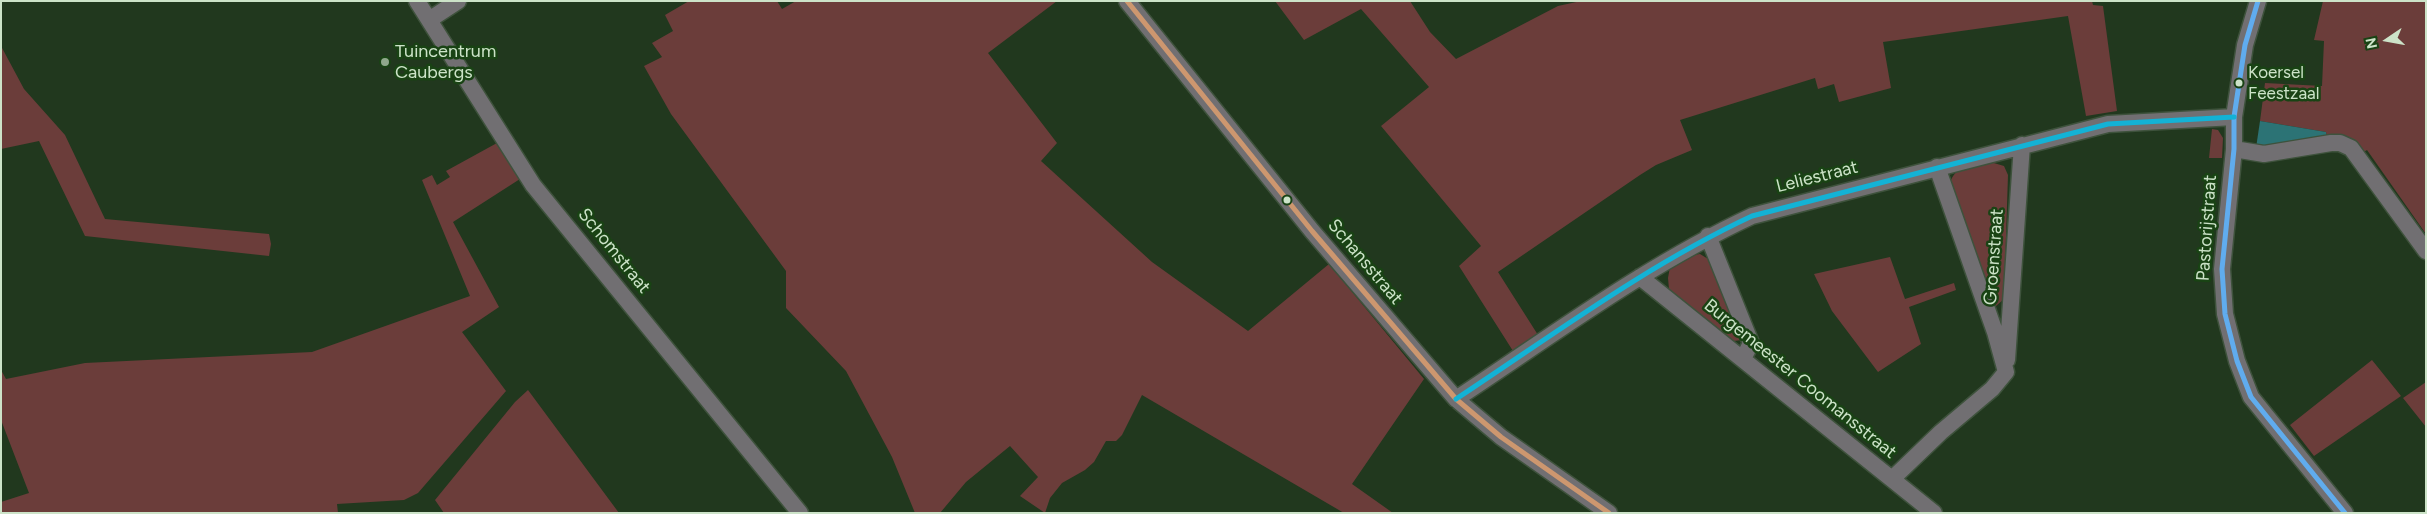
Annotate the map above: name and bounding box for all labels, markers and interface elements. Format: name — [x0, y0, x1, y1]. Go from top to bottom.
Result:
north arrow — [2362, 15, 2412, 65]
text: N — [2362, 36, 2381, 50]
place label: Tuincentrum Caubergs — [395, 41, 496, 84]
marker: Tuincentrum Caubergs — [379, 56, 391, 68]
place label: Koersel Feestzaal — [2248, 63, 2319, 103]
marker: Koersel Feestzaal — [2234, 78, 2244, 88]
street label: Leliestraat — [1774, 156, 1860, 198]
street label: Pastorijstraat — [2193, 174, 2221, 282]
unlabelled marker — [1282, 195, 1292, 205]
street label: Schomstraat — [573, 204, 655, 298]
street label: Groenstraat — [1980, 208, 2008, 306]
street label: Schansstraat — [1323, 215, 1407, 309]
street label: Burgemeester Coomansstraat — [1699, 295, 1901, 463]

